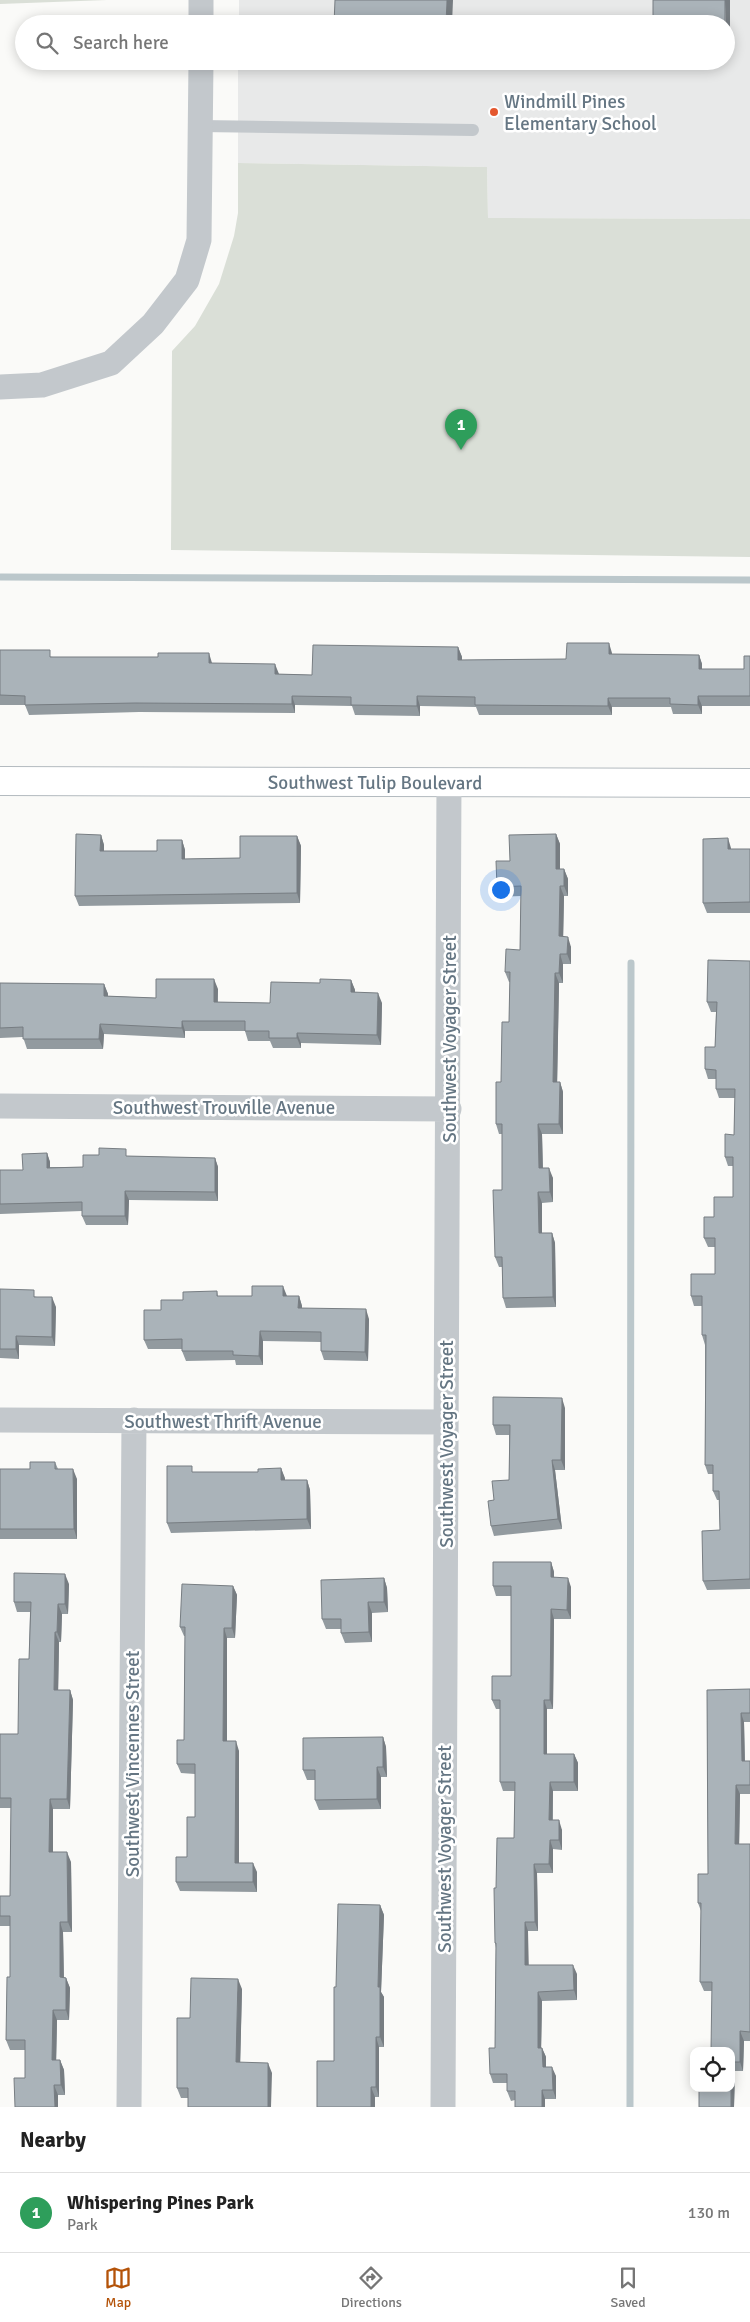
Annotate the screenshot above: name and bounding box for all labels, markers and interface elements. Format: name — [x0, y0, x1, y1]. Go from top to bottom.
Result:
search box — [15, 15, 735, 70]
icon: search — [33, 29, 61, 57]
text: Search here — [73, 31, 169, 55]
place label: Windmill Pines Elementary School — [504, 90, 657, 136]
marker: Windmill Pines Elementary School — [488, 106, 500, 118]
pin: 1 — [445, 409, 477, 450]
street label: Southwest Tulip Boulevard — [268, 771, 482, 795]
your location — [488, 877, 514, 903]
street label: Southwest Voyager Street — [438, 935, 462, 1143]
street label: Southwest Trouville Avenue — [113, 1096, 335, 1120]
street label: Southwest Voyager Street — [435, 1340, 459, 1548]
street label: Southwest Thrift Avenue — [124, 1410, 322, 1434]
street label: Southwest Vincennes Street — [121, 1650, 145, 1877]
street label: Southwest Voyager Street — [433, 1745, 457, 1953]
map controls — [690, 2047, 735, 2092]
button: locate — [690, 2047, 735, 2092]
text: Nearby — [20, 2127, 86, 2153]
text: Whispering Pines Park — [67, 2191, 254, 2215]
text: 1 — [32, 2203, 40, 2223]
text: 130 m — [688, 2203, 730, 2223]
text: Park — [67, 2215, 98, 2235]
tab: Map — [104, 2264, 132, 2311]
tab: Directions — [341, 2264, 402, 2311]
tab: Saved — [610, 2264, 646, 2311]

